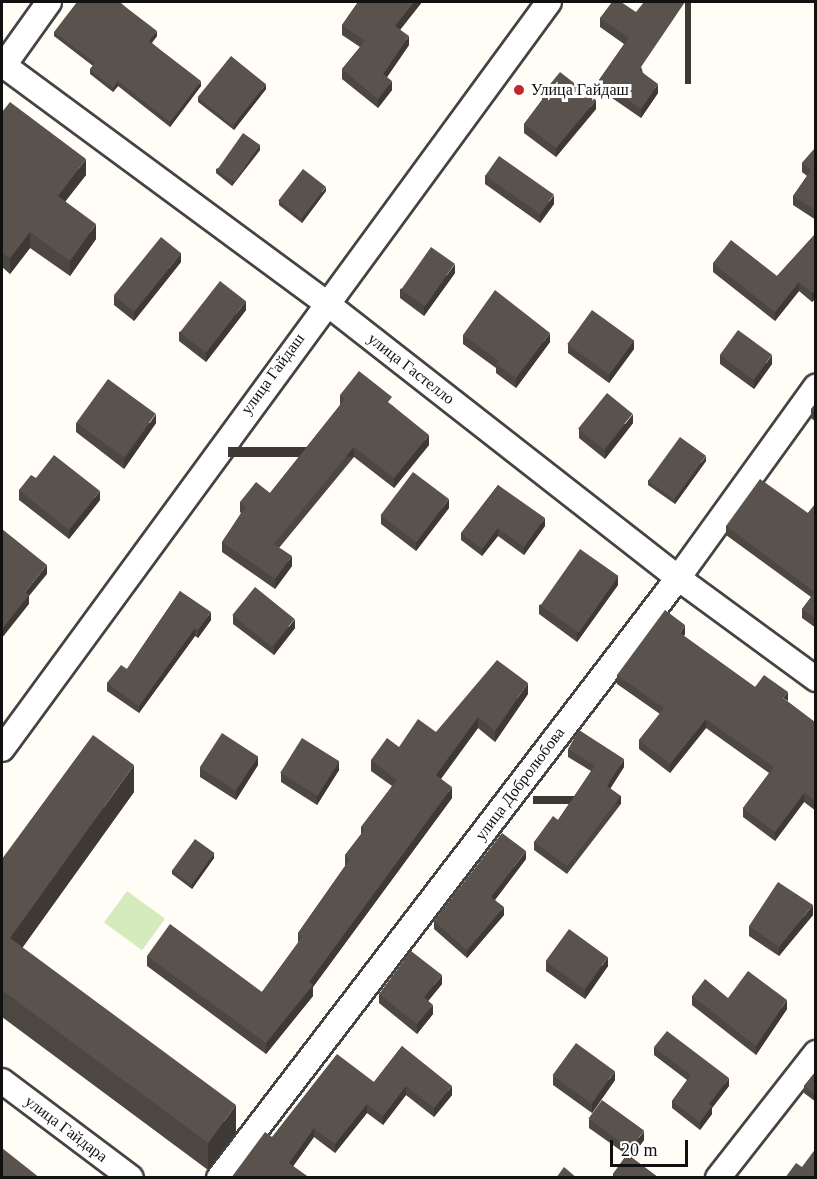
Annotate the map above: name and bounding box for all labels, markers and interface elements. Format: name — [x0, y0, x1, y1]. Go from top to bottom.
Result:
place label: Улица Гайдаш — [531, 80, 629, 100]
marker: Улица Гайдаш — [512, 83, 526, 97]
street label: улица Гастелло — [364, 329, 458, 409]
street label: улица Гайдаш — [237, 330, 309, 418]
street label: улица Добролюбова — [471, 724, 569, 844]
street label: улица Гайдара — [21, 1092, 111, 1166]
scale bar — [613, 1128, 691, 1166]
text: 20 m — [621, 1140, 658, 1160]

